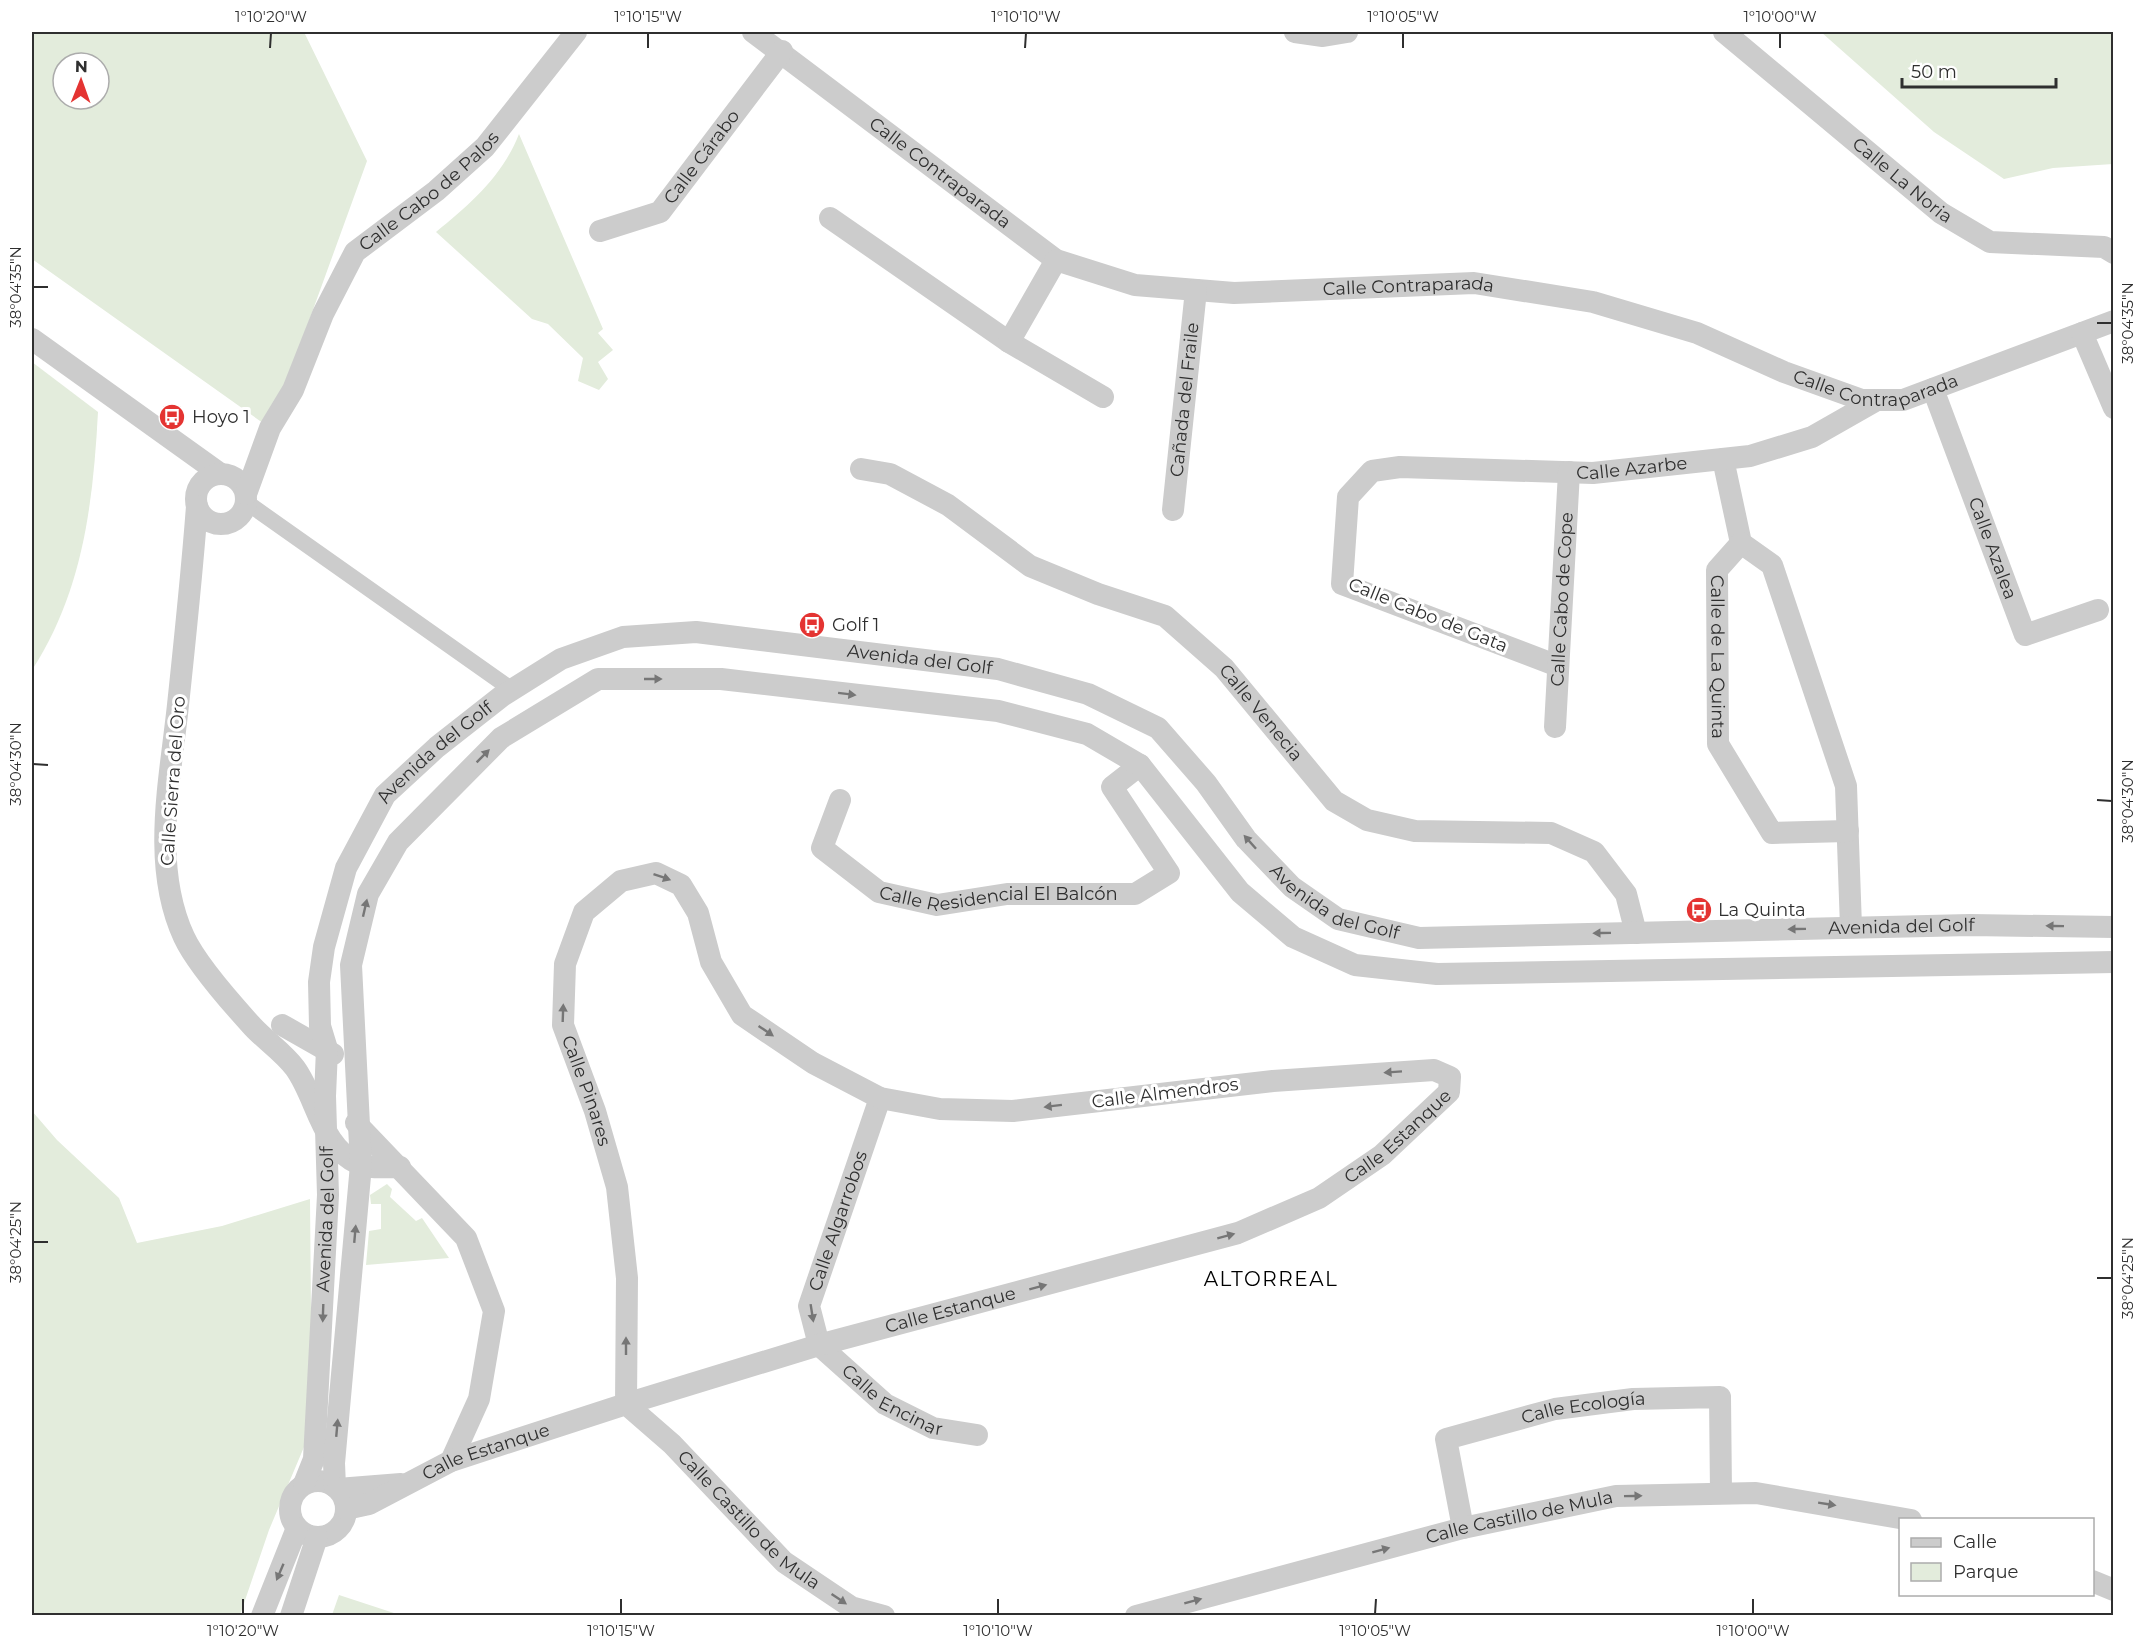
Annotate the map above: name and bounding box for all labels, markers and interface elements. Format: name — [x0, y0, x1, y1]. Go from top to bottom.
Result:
text: 1°10'20"W — [235, 7, 307, 26]
text: 1°10'15"W — [614, 7, 682, 26]
text: 1°10'10"W — [991, 7, 1061, 26]
text: 1°10'05"W — [1367, 7, 1439, 26]
text: 1°10'00"W — [1743, 7, 1817, 26]
north arrow — [51, 51, 111, 111]
scale bar — [1902, 51, 2056, 89]
text: N — [75, 57, 88, 76]
text: 50 m — [1911, 61, 1957, 83]
street label: Calle Cárabo — [659, 106, 744, 208]
street label: Calle Contraparada — [865, 112, 1015, 233]
street label: Calle Cabo de Palos — [355, 127, 504, 256]
street label: Calle La Noria — [1848, 133, 1956, 228]
text: 38°04'35"N — [6, 246, 25, 328]
street label: Calle Contraparada — [1322, 272, 1496, 300]
text: 38°04'35"N — [2118, 282, 2137, 364]
street label: Cañada del Fraile — [1166, 321, 1204, 478]
street label: Calle Contraparada — [1790, 365, 1961, 412]
bus stop icon: Hoyo 1 — [157, 402, 187, 432]
place label: Hoyo 1 — [192, 406, 250, 428]
street label: Calle Azarbe — [1576, 452, 1688, 484]
street label: Calle Azalea — [1963, 494, 2022, 602]
street label: Calle Cabo de Cope — [1546, 511, 1578, 687]
street label: Calle Cabo de Gata — [1345, 573, 1511, 657]
street label: Calle de La Quinta — [1706, 575, 1729, 739]
bus stop icon: Golf 1 — [797, 610, 827, 640]
place label: Golf 1 — [832, 614, 879, 636]
street label: Avenida del Golf — [846, 640, 995, 679]
street label: Calle Venecia — [1214, 660, 1307, 766]
one-way arrow — [644, 674, 663, 684]
one-way arrow — [838, 689, 857, 698]
street label: Calle Sierra del Oro — [156, 695, 190, 867]
street label: Avenida del Golf — [372, 696, 498, 807]
text: 38°04'30"N — [6, 722, 25, 806]
one-way arrow — [475, 750, 489, 764]
text: 38°04'30"N — [2118, 759, 2137, 843]
one-way arrow — [1243, 835, 1257, 850]
street label: Avenida del Golf — [1265, 860, 1402, 944]
one-way arrow — [653, 873, 671, 882]
street label: Calle Residencial El Balcón — [877, 881, 1118, 916]
bus stop icon: La Quinta — [1684, 895, 1714, 925]
one-way arrow — [360, 899, 370, 917]
place label: La Quinta — [1718, 899, 1806, 921]
street label: Avenida del Golf — [1828, 914, 1975, 939]
one-way arrow — [2046, 921, 2065, 931]
one-way arrow — [1788, 924, 1807, 933]
one-way arrow — [1593, 929, 1612, 938]
one-way arrow — [559, 1004, 568, 1023]
one-way arrow — [758, 1025, 774, 1037]
street label: Calle Pinares — [557, 1032, 616, 1149]
one-way arrow — [1384, 1067, 1403, 1077]
street label: Calle Almendros — [1090, 1073, 1240, 1113]
street label: Calle Estanque — [1340, 1085, 1456, 1189]
one-way arrow — [1043, 1101, 1062, 1111]
street label: Avenida del Golf — [312, 1145, 339, 1293]
street label: Calle Algarrobos — [804, 1148, 872, 1294]
text: 38°04'25"N — [6, 1201, 25, 1283]
one-way arrow — [350, 1225, 360, 1244]
one-way arrow — [1217, 1231, 1235, 1240]
text: 38°04'25"N — [2118, 1237, 2137, 1319]
district label: ALTORREAL — [1204, 1267, 1338, 1291]
one-way arrow — [1029, 1281, 1047, 1291]
street label: Calle Estanque — [883, 1282, 1018, 1338]
one-way arrow — [319, 1303, 328, 1322]
one-way arrow — [808, 1304, 817, 1323]
one-way arrow — [622, 1336, 631, 1355]
street label: Calle Encinar — [837, 1360, 944, 1440]
street label: Calle Ecología — [1519, 1388, 1646, 1429]
one-way arrow — [332, 1419, 342, 1438]
street label: Calle Estanque — [418, 1419, 552, 1485]
street label: Calle Castillo de Mula — [673, 1446, 824, 1594]
street label: Calle Castillo de Mula — [1423, 1486, 1615, 1549]
one-way arrow — [1623, 1491, 1642, 1500]
one-way arrow — [1817, 1500, 1836, 1509]
legend — [1899, 1518, 2094, 1596]
text: Calle — [1953, 1531, 1997, 1553]
one-way arrow — [1372, 1545, 1390, 1555]
text: Parque — [1953, 1561, 2019, 1583]
one-way arrow — [276, 1564, 285, 1581]
one-way arrow — [831, 1593, 847, 1604]
one-way arrow — [1184, 1596, 1202, 1605]
text: 1°10'20"W — [207, 1621, 279, 1640]
text: 1°10'15"W — [587, 1621, 655, 1640]
text: 1°10'10"W — [963, 1621, 1033, 1640]
text: 1°10'05"W — [1339, 1621, 1411, 1640]
text: 1°10'00"W — [1716, 1621, 1790, 1640]

